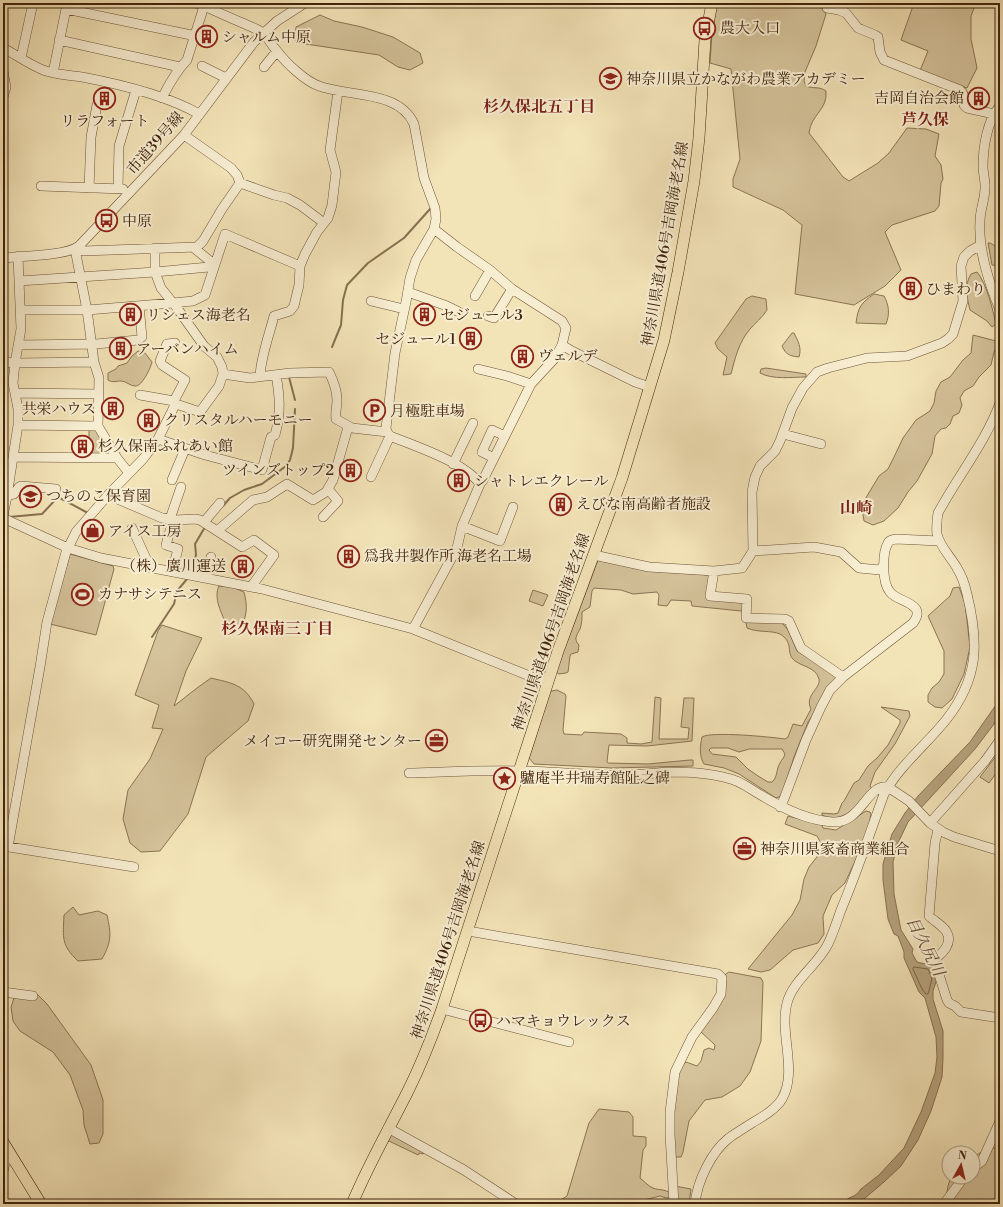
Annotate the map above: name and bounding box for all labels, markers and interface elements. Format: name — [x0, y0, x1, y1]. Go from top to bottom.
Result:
bus stop icon: 農大入口 — [692, 15, 718, 41]
place label: 農大入口 — [720, 19, 780, 38]
building icon: シャルム中原 — [194, 24, 220, 50]
place label: シャルム中原 — [222, 28, 311, 47]
school or university icon: 神奈川県立かながわ農業アカデミー — [598, 66, 624, 92]
place label: 神奈川県立かながわ農業アカデミー — [626, 70, 866, 89]
building icon: リラフォート — [92, 85, 118, 111]
building icon: 吉岡自治会館 — [966, 85, 992, 111]
place label: 吉岡自治会館 — [874, 89, 964, 108]
district label: 杉久保北五丁目 — [483, 97, 595, 117]
street label: 市道39号線 — [123, 108, 188, 179]
district label: 芦久保 — [901, 110, 949, 130]
place label: リラフォート — [60, 112, 150, 131]
street label: 神奈川県道406号吉岡海老名線 — [638, 140, 693, 348]
bus stop icon: 中原 — [94, 208, 120, 234]
place label: 中原 — [122, 212, 152, 231]
building icon: ひまわり — [897, 276, 923, 302]
place label: ひまわり — [926, 280, 986, 299]
building icon: リシェス海老名 — [118, 302, 144, 328]
building icon: セジュール3 — [412, 302, 438, 328]
place label: リシェス海老名 — [146, 306, 251, 325]
place label: セジュール3 — [440, 306, 523, 325]
building icon: セジュール1 — [458, 326, 484, 352]
place label: セジュール1 — [375, 330, 457, 349]
building icon: アーバンハイム — [107, 336, 133, 362]
place label: アーバンハイム — [136, 340, 239, 359]
building icon: ヴェルデ — [509, 343, 535, 369]
place label: ヴェルデ — [538, 347, 597, 366]
building icon: 共栄ハウス — [99, 396, 125, 422]
parking icon: 月極駐車場 — [362, 398, 388, 424]
place label: 共栄ハウス — [21, 400, 96, 419]
place label: 月極駐車場 — [390, 402, 465, 421]
building icon: クリスタルハーモニー — [135, 407, 161, 433]
place label: クリスタルハーモニー — [164, 411, 313, 430]
building icon: 杉久保南ふれあい館 — [70, 433, 96, 459]
place label: 杉久保南ふれあい館 — [98, 437, 233, 456]
building icon: ツインズトップ2 — [337, 457, 363, 483]
place label: ツインズトップ2 — [222, 461, 334, 480]
building icon: シャトレエクレール — [445, 468, 471, 494]
place label: シャトレエクレール — [474, 472, 608, 491]
school or university icon: つちのこ保育園 — [18, 483, 44, 509]
place label: つちのこ保育園 — [46, 487, 151, 506]
building icon: えびな南高齢者施設 — [547, 491, 573, 517]
place label: えびな南高齢者施設 — [576, 495, 711, 514]
district label: 山崎 — [840, 498, 873, 518]
shop icon: アイス工房 — [79, 518, 105, 544]
place label: アイス工房 — [108, 522, 182, 541]
street label: 神奈川県道406号吉岡海老名線 — [509, 531, 594, 734]
building icon: 爲我井製作所 海老名工場 — [336, 543, 362, 569]
place label: 爲我井製作所 海老名工場 — [364, 547, 532, 566]
building icon: （株）廣川運送 — [229, 553, 255, 579]
place label: （株）廣川運送 — [121, 557, 226, 576]
sports icon: カナサシテニス — [70, 581, 96, 607]
place label: カナサシテニス — [98, 585, 202, 604]
district label: 杉久保南三丁目 — [221, 619, 333, 639]
office icon: メイコー研究開発センター — [424, 728, 450, 754]
place label: メイコー研究開発センター — [243, 732, 422, 751]
place icon: 驢庵半井瑞寿館阯之碑 — [492, 765, 518, 791]
place label: 驢庵半井瑞寿館阯之碑 — [520, 769, 670, 788]
office icon: 神奈川県家畜商業組合 — [732, 836, 758, 862]
street label: 神奈川県道406号吉岡海老名線 — [407, 838, 490, 1042]
place label: 神奈川県家畜商業組合 — [760, 840, 910, 859]
water label: 目久尻川 — [902, 913, 949, 981]
bus stop icon: ハマキョウレックス — [468, 1008, 494, 1034]
place label: ハマキョウレックス — [496, 1012, 631, 1031]
north arrow — [941, 1145, 981, 1185]
text: N — [957, 1149, 968, 1164]

